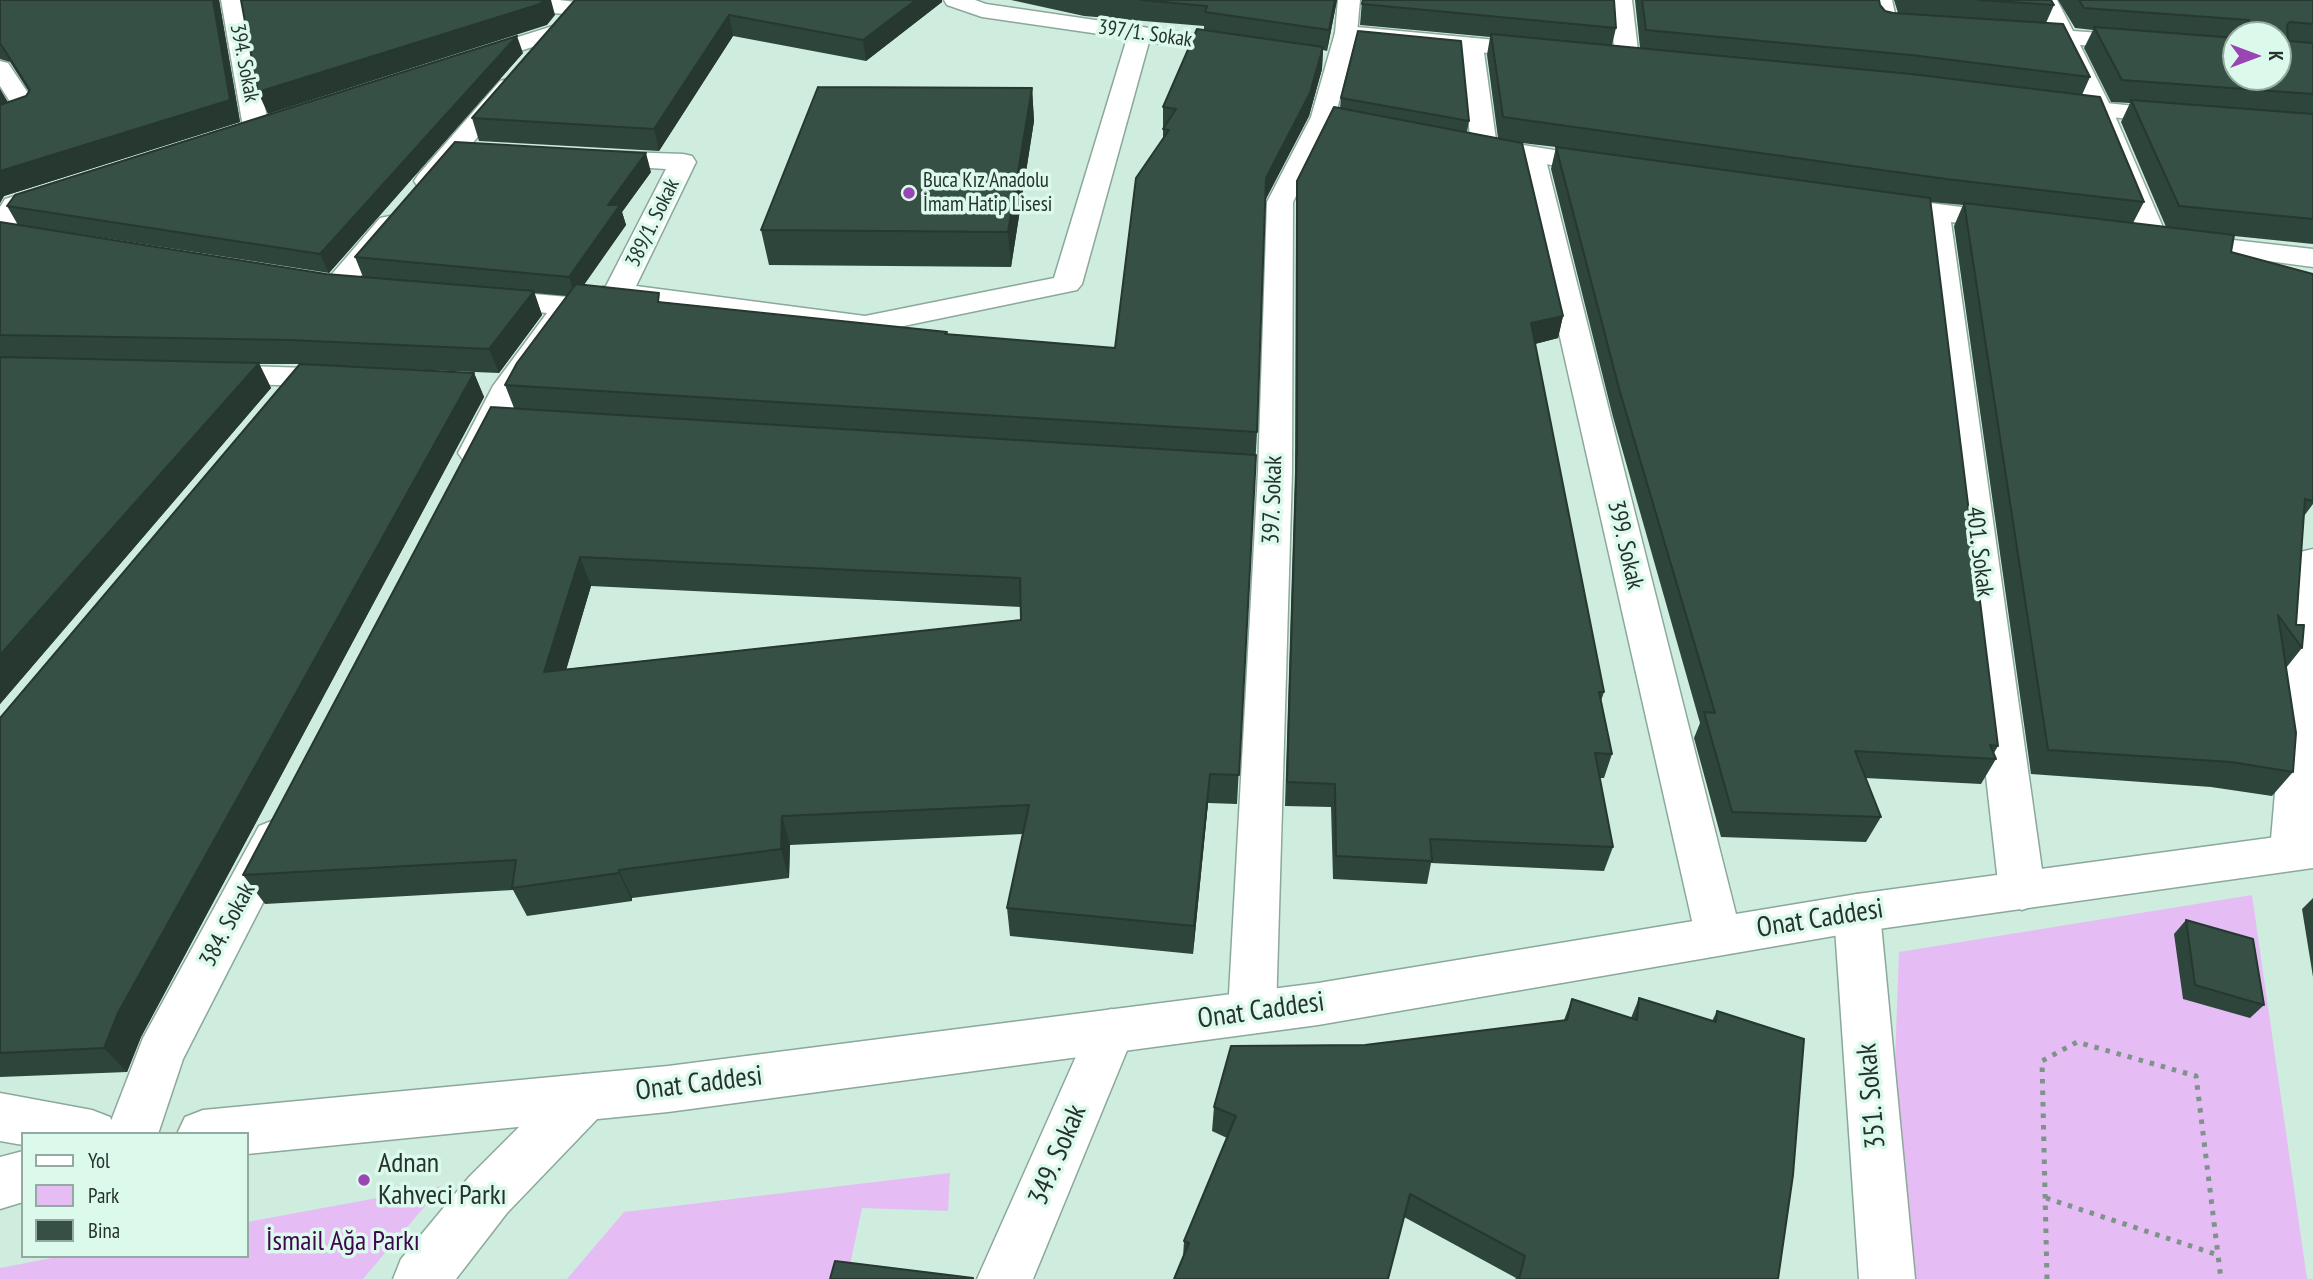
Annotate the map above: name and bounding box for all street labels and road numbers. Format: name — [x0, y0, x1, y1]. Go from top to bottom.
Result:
street label: 397/1. Sokak — [1096, 15, 1194, 53]
street label: 394. Sokak — [224, 22, 264, 104]
street label: 389/1. Sokak — [621, 175, 685, 271]
street label: 397. Sokak — [1257, 455, 1289, 545]
street label: 399. Sokak — [1601, 498, 1649, 592]
street label: 401. Sokak — [1959, 505, 1999, 599]
street label: 384. Sokak — [194, 878, 262, 972]
street label: Onat Caddesi — [1754, 892, 1886, 946]
street label: Onat Caddesi — [1196, 985, 1326, 1037]
street label: 351. Sokak — [1851, 1042, 1893, 1150]
street label: Onat Caddesi — [634, 1060, 764, 1108]
street label: 349. Sokak — [1022, 1100, 1094, 1210]

